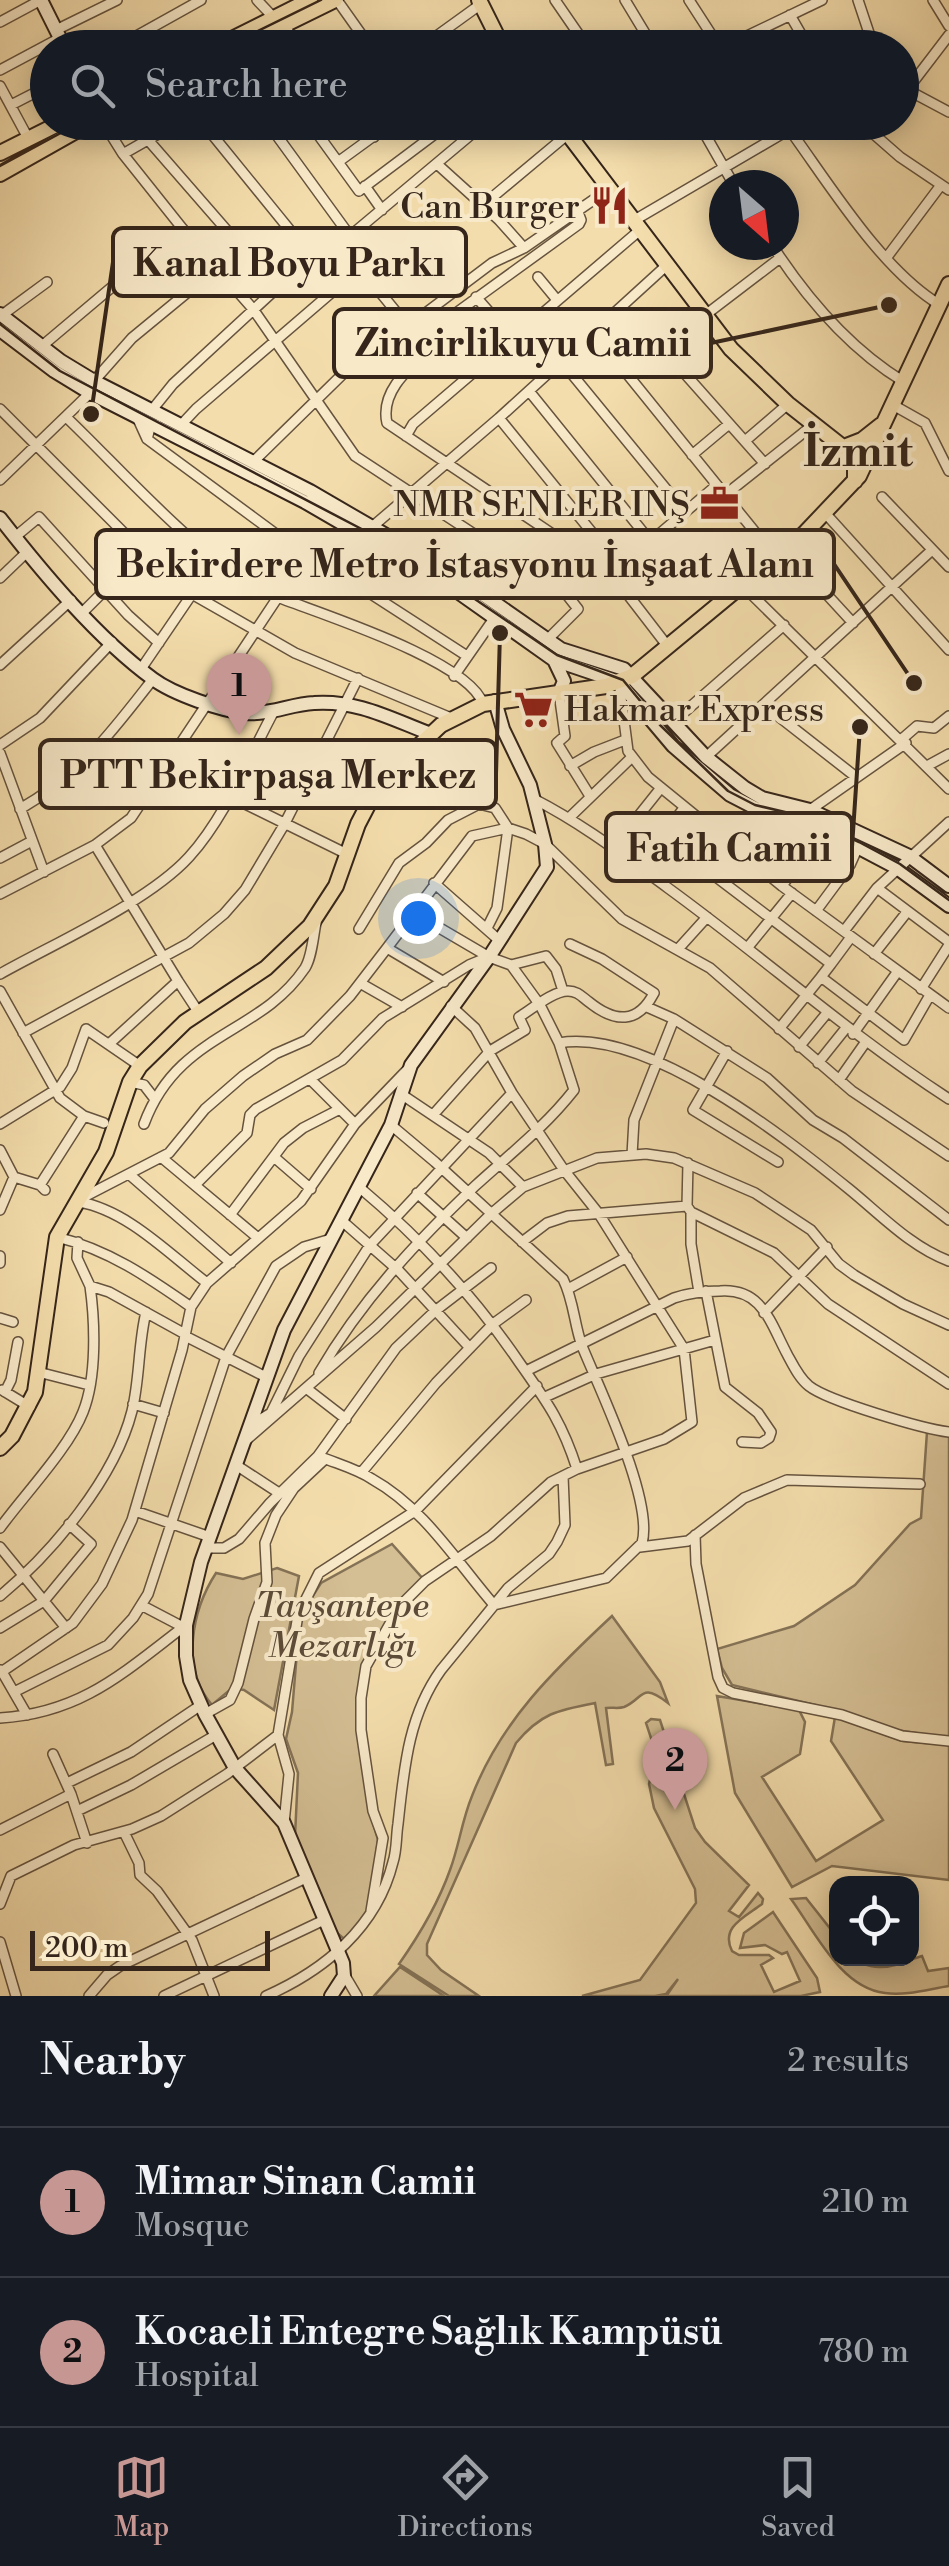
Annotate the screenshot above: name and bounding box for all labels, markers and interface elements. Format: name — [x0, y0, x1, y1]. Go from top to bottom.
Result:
search box — [30, 30, 919, 140]
icon: search — [65, 58, 120, 113]
text: Search here — [145, 62, 348, 109]
north arrow — [709, 170, 799, 260]
restaurant icon: Can Burger — [589, 185, 631, 227]
place label: Can Burger — [400, 186, 580, 229]
callout: Kanal Boyu Parkı — [113, 228, 466, 296]
text: Kanal Boyu Parkı — [133, 241, 445, 288]
callout: Zincirlikuyu Camii — [334, 309, 711, 377]
text: Zincirlikuyu Camii — [355, 321, 691, 368]
district label: İzmit — [803, 421, 914, 481]
office icon: NMR SENLER INŞ — [699, 483, 741, 525]
place label: NMR SENLER INŞ — [393, 484, 690, 527]
callout: Bekirdere Metro İstasyonu İnşaat Alanı — [96, 530, 834, 598]
text: Bekirdere Metro İstasyonu İnşaat Alanı — [116, 538, 814, 589]
pin: 1 — [206, 652, 272, 735]
supermarket icon: Hakmar Express — [513, 688, 555, 730]
place label: Hakmar Express — [564, 689, 824, 732]
callout: PTT Bekirpaşa Merkez — [40, 740, 496, 808]
text: PTT Bekirpaşa Merkez — [60, 753, 476, 800]
callout: Fatih Camii — [606, 813, 852, 881]
text: Fatih Camii — [626, 826, 832, 873]
your location — [393, 893, 444, 944]
park label: Tavşantepe Mezarlığı — [255, 1585, 429, 1668]
pin: 2 — [642, 1728, 708, 1810]
map controls — [829, 1876, 919, 1966]
button: locate — [829, 1876, 919, 1966]
scale bar — [30, 1926, 270, 1971]
text: 200 m — [45, 1931, 128, 1966]
text: Nearby — [40, 2035, 185, 2088]
text: 2 results — [787, 2041, 909, 2081]
text: Mimar Sinan Camii — [135, 2159, 476, 2206]
text: 1 — [65, 2182, 80, 2222]
text: 210 m — [822, 2182, 909, 2222]
text: Mosque — [135, 2206, 249, 2246]
text: Kocaeli Entegre Sağlık Kampüsü — [135, 2309, 722, 2356]
text: 2 — [62, 2332, 83, 2372]
text: 780 m — [818, 2332, 909, 2372]
text: Hospital — [135, 2356, 259, 2396]
tab: Map — [114, 2450, 169, 2545]
tab: Directions — [398, 2450, 533, 2545]
tab: Saved — [761, 2450, 835, 2545]

